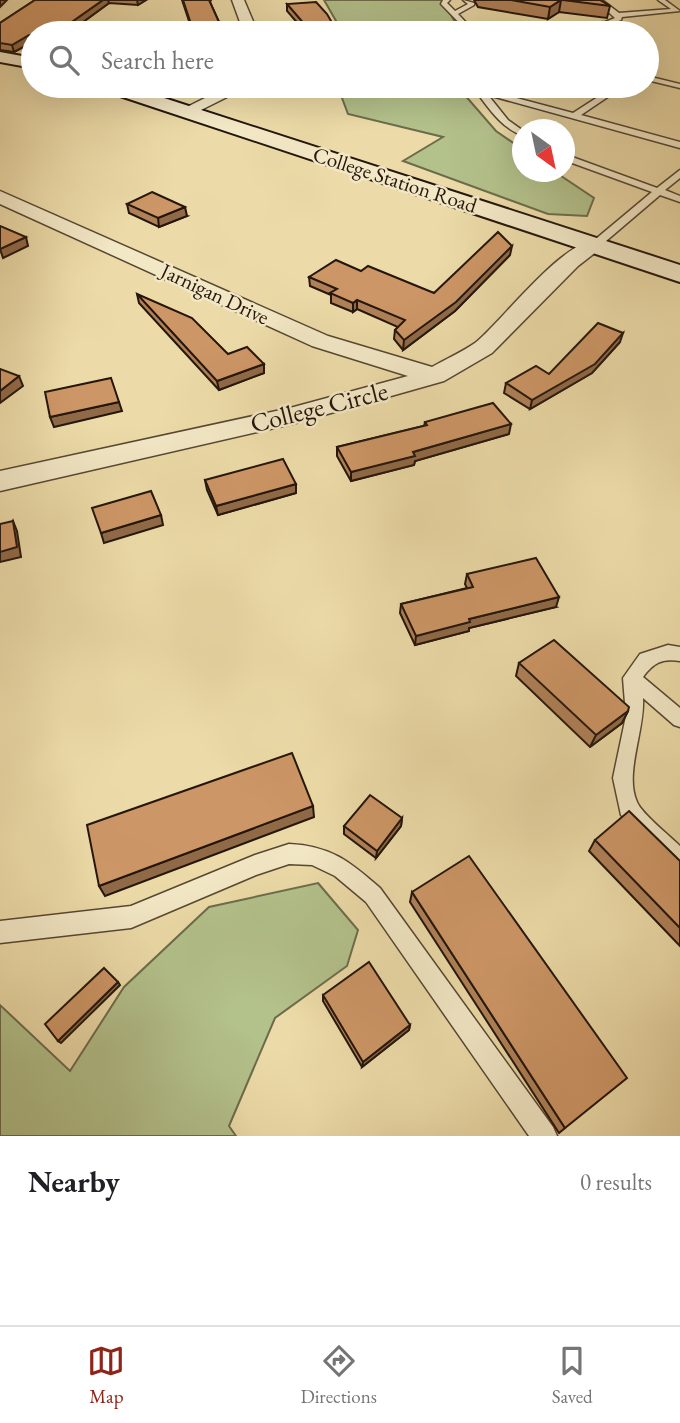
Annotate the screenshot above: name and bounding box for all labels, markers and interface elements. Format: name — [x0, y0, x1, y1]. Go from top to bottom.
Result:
search box — [21, 21, 659, 98]
icon: search — [45, 41, 83, 79]
text: Search here — [101, 43, 214, 77]
north arrow — [512, 119, 575, 182]
street label: College Station Road — [310, 140, 481, 219]
street label: Jarnigan Drive — [155, 256, 274, 330]
street label: College Circle — [247, 373, 391, 441]
text: Nearby — [28, 1162, 120, 1201]
text: 0 results — [580, 1167, 652, 1197]
tab: Map — [87, 1342, 125, 1409]
tab: Directions — [300, 1342, 377, 1409]
tab: Saved — [552, 1342, 593, 1409]

